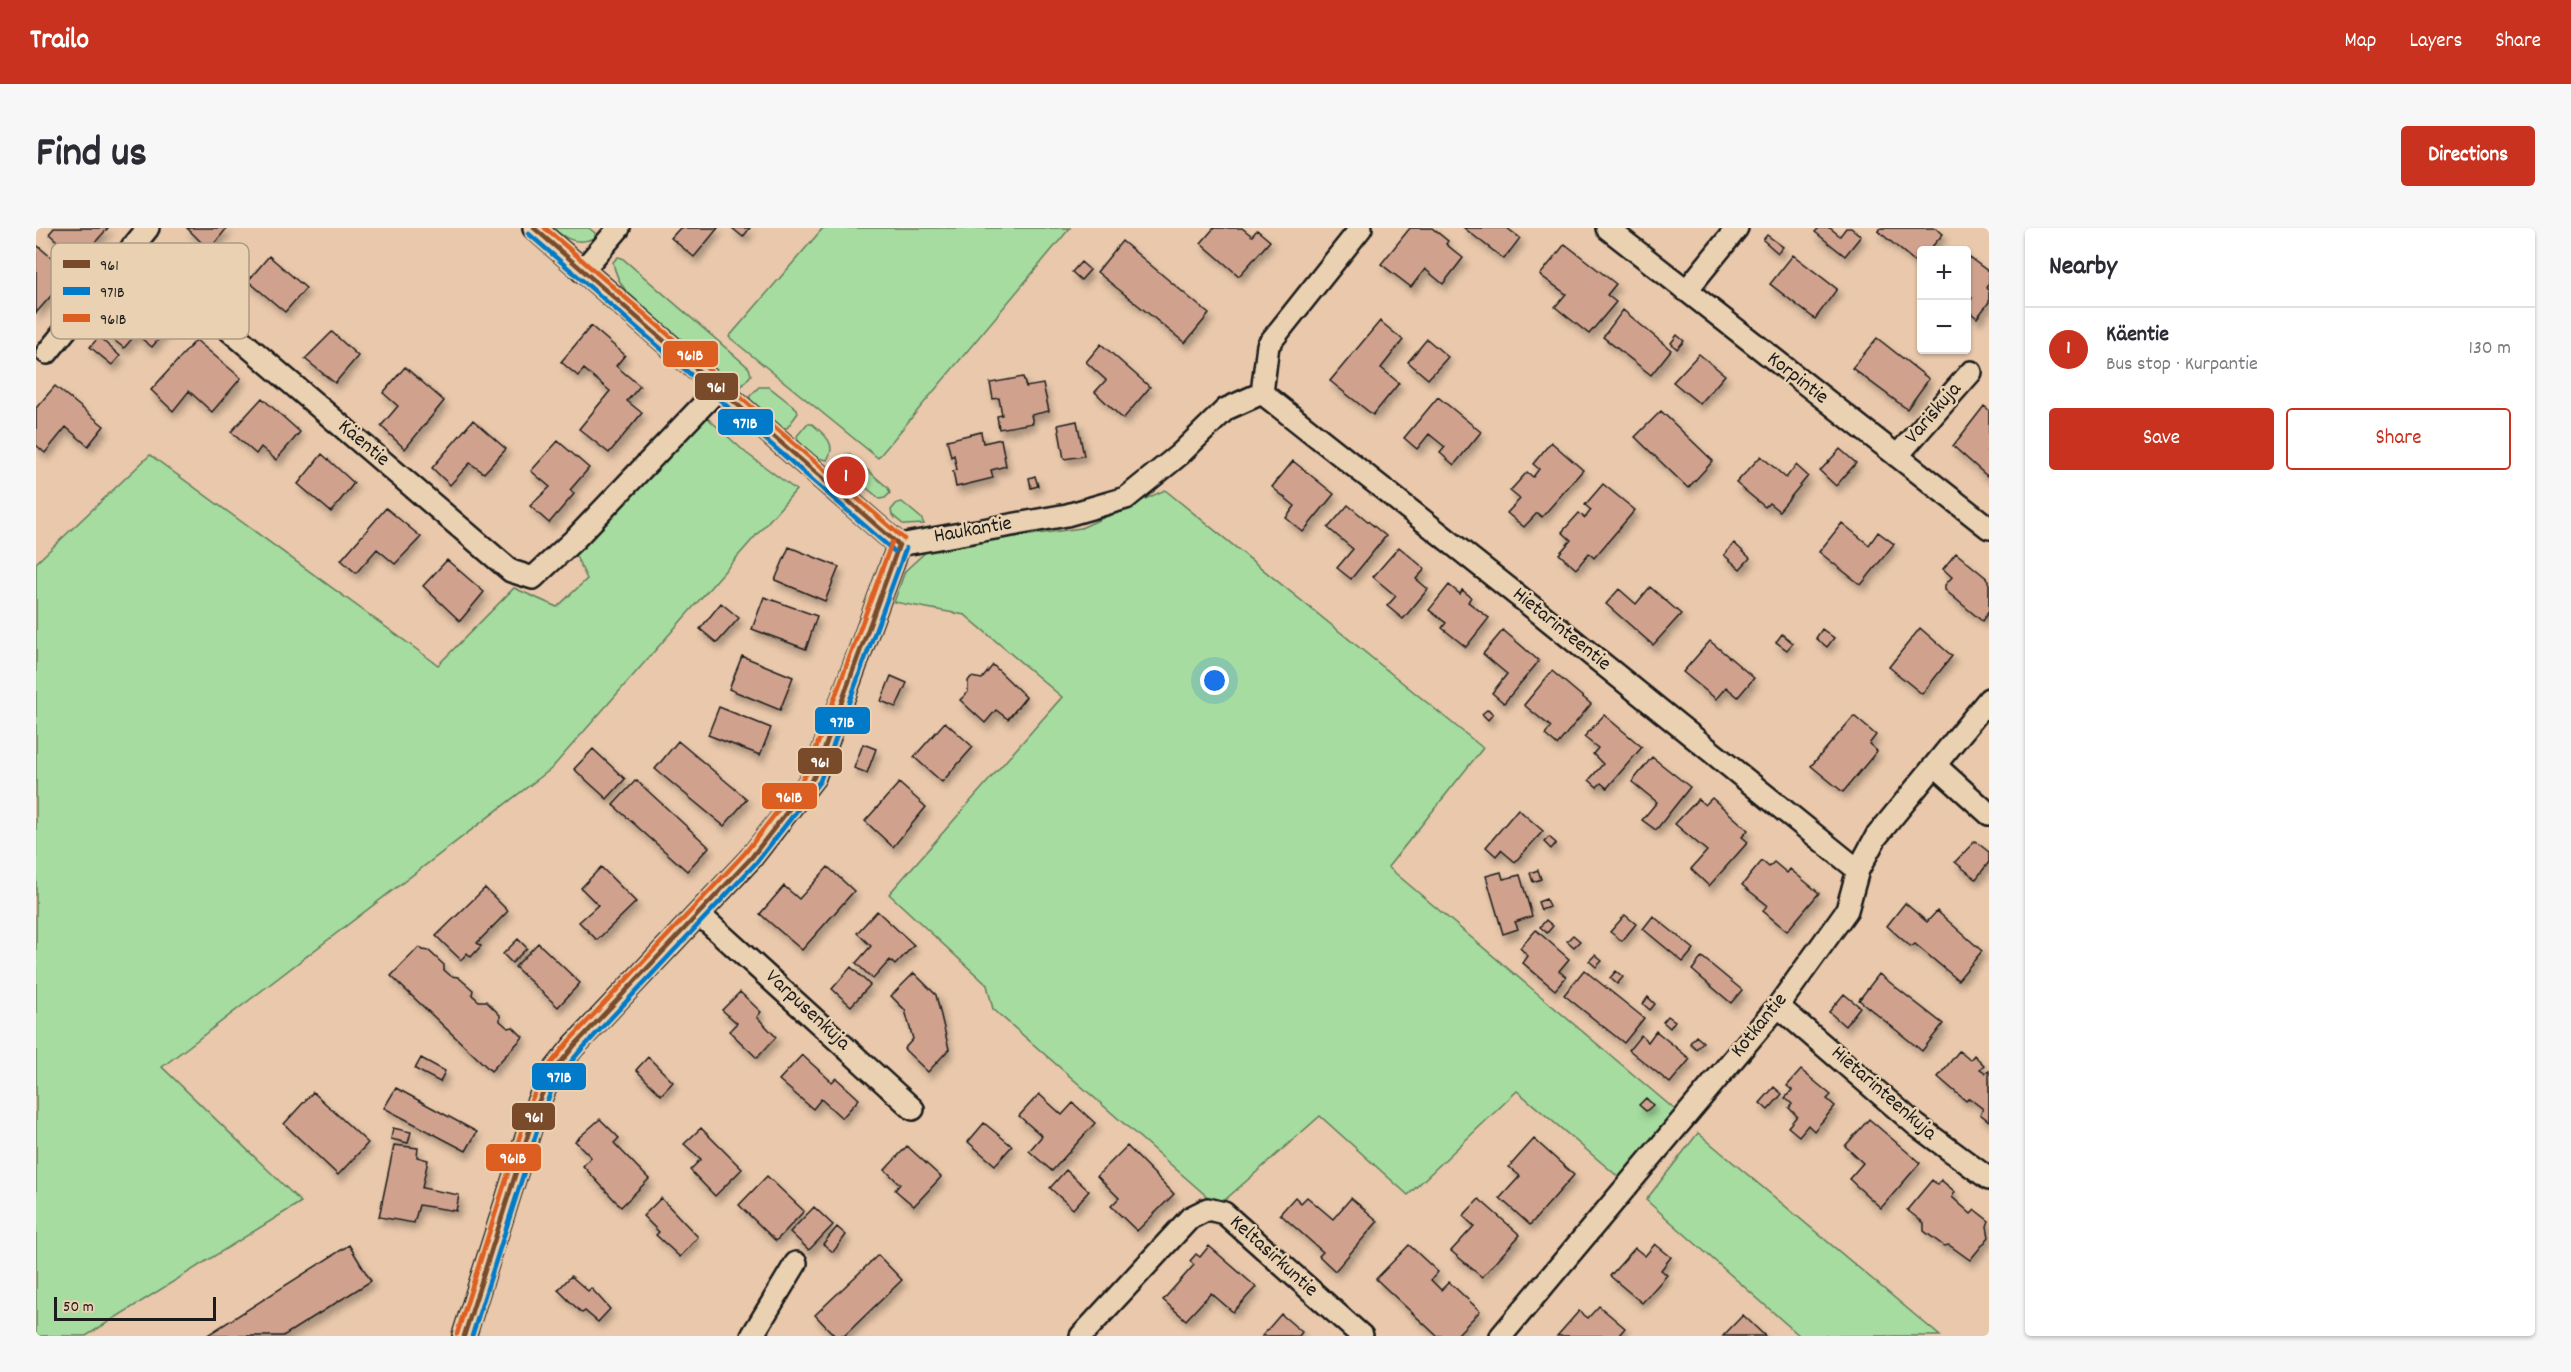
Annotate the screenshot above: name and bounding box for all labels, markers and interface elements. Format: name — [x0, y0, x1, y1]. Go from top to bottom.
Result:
text: Trailo — [30, 22, 89, 62]
text: Map — [2345, 27, 2376, 57]
text: Layers — [2409, 27, 2462, 57]
text: Share — [2495, 27, 2541, 57]
text: Find us — [36, 126, 147, 186]
button: Directions — [2401, 126, 2535, 186]
legend — [51, 243, 249, 339]
map controls — [1917, 246, 1971, 354]
button: + — [1917, 246, 1971, 300]
text: Nearby — [2049, 249, 2117, 286]
text: 961 — [100, 255, 119, 278]
text: 971B — [100, 282, 125, 305]
button: − — [1917, 300, 1971, 354]
text: 961B — [100, 309, 126, 332]
text: Käentie — [2106, 320, 2169, 351]
text: 1 — [2066, 335, 2071, 363]
text: 130 m — [2469, 335, 2511, 363]
line badge: 961B — [662, 340, 719, 368]
text: 961B — [677, 345, 704, 368]
street label: Korpintie — [1760, 345, 1834, 413]
text: Bus stop · Kurpantie — [2106, 351, 2258, 379]
line badge: 961 — [694, 372, 739, 401]
street label: Variskuja — [1899, 376, 1970, 452]
text: 961 — [707, 377, 725, 400]
line badge: 971B — [717, 408, 774, 436]
button: Save — [2049, 408, 2274, 470]
button: Share — [2286, 408, 2511, 470]
street label: Käentie — [330, 413, 396, 475]
text: 971B — [733, 413, 758, 436]
pin: 1 — [826, 454, 866, 498]
street label: Haukantie — [932, 509, 1014, 553]
street label: Hietarinteentie — [1505, 581, 1617, 679]
your location — [1200, 666, 1229, 695]
line badge: 971B — [814, 706, 871, 735]
text: 971B — [830, 712, 855, 735]
line badge: 961 — [797, 747, 843, 775]
text: 961 — [811, 752, 829, 775]
line badge: 961B — [761, 782, 818, 810]
text: 961B — [776, 787, 803, 810]
street label: Varpusenkuja — [758, 963, 857, 1059]
street label: Kotkantie — [1724, 987, 1796, 1065]
street label: Hietarinteenkuja — [1823, 1039, 1943, 1149]
line badge: 971B — [531, 1062, 587, 1091]
text: 971B — [547, 1067, 572, 1090]
line badge: 961 — [511, 1102, 556, 1131]
text: 961 — [525, 1107, 543, 1130]
line badge: 961B — [485, 1143, 542, 1172]
text: 961B — [500, 1148, 527, 1171]
street label: Keltasirkuntie — [1222, 1209, 1324, 1305]
scale bar — [54, 1294, 216, 1322]
text: 50 m — [63, 1296, 94, 1319]

